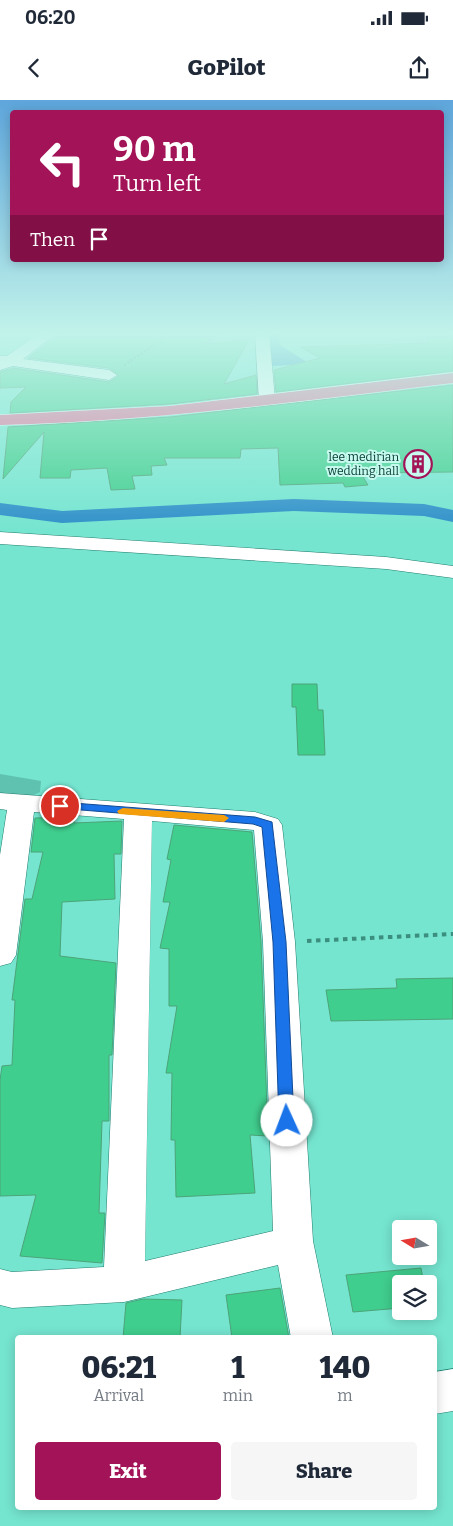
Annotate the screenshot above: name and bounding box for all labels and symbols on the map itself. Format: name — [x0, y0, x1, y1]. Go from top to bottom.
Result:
building icon: lee medirian wedding hall — [403, 449, 433, 479]
place label: lee medirian wedding hall — [327, 450, 400, 478]
pin — [39, 785, 81, 827]
position arrow — [260, 1094, 312, 1146]
north arrow — [392, 1220, 438, 1265]

